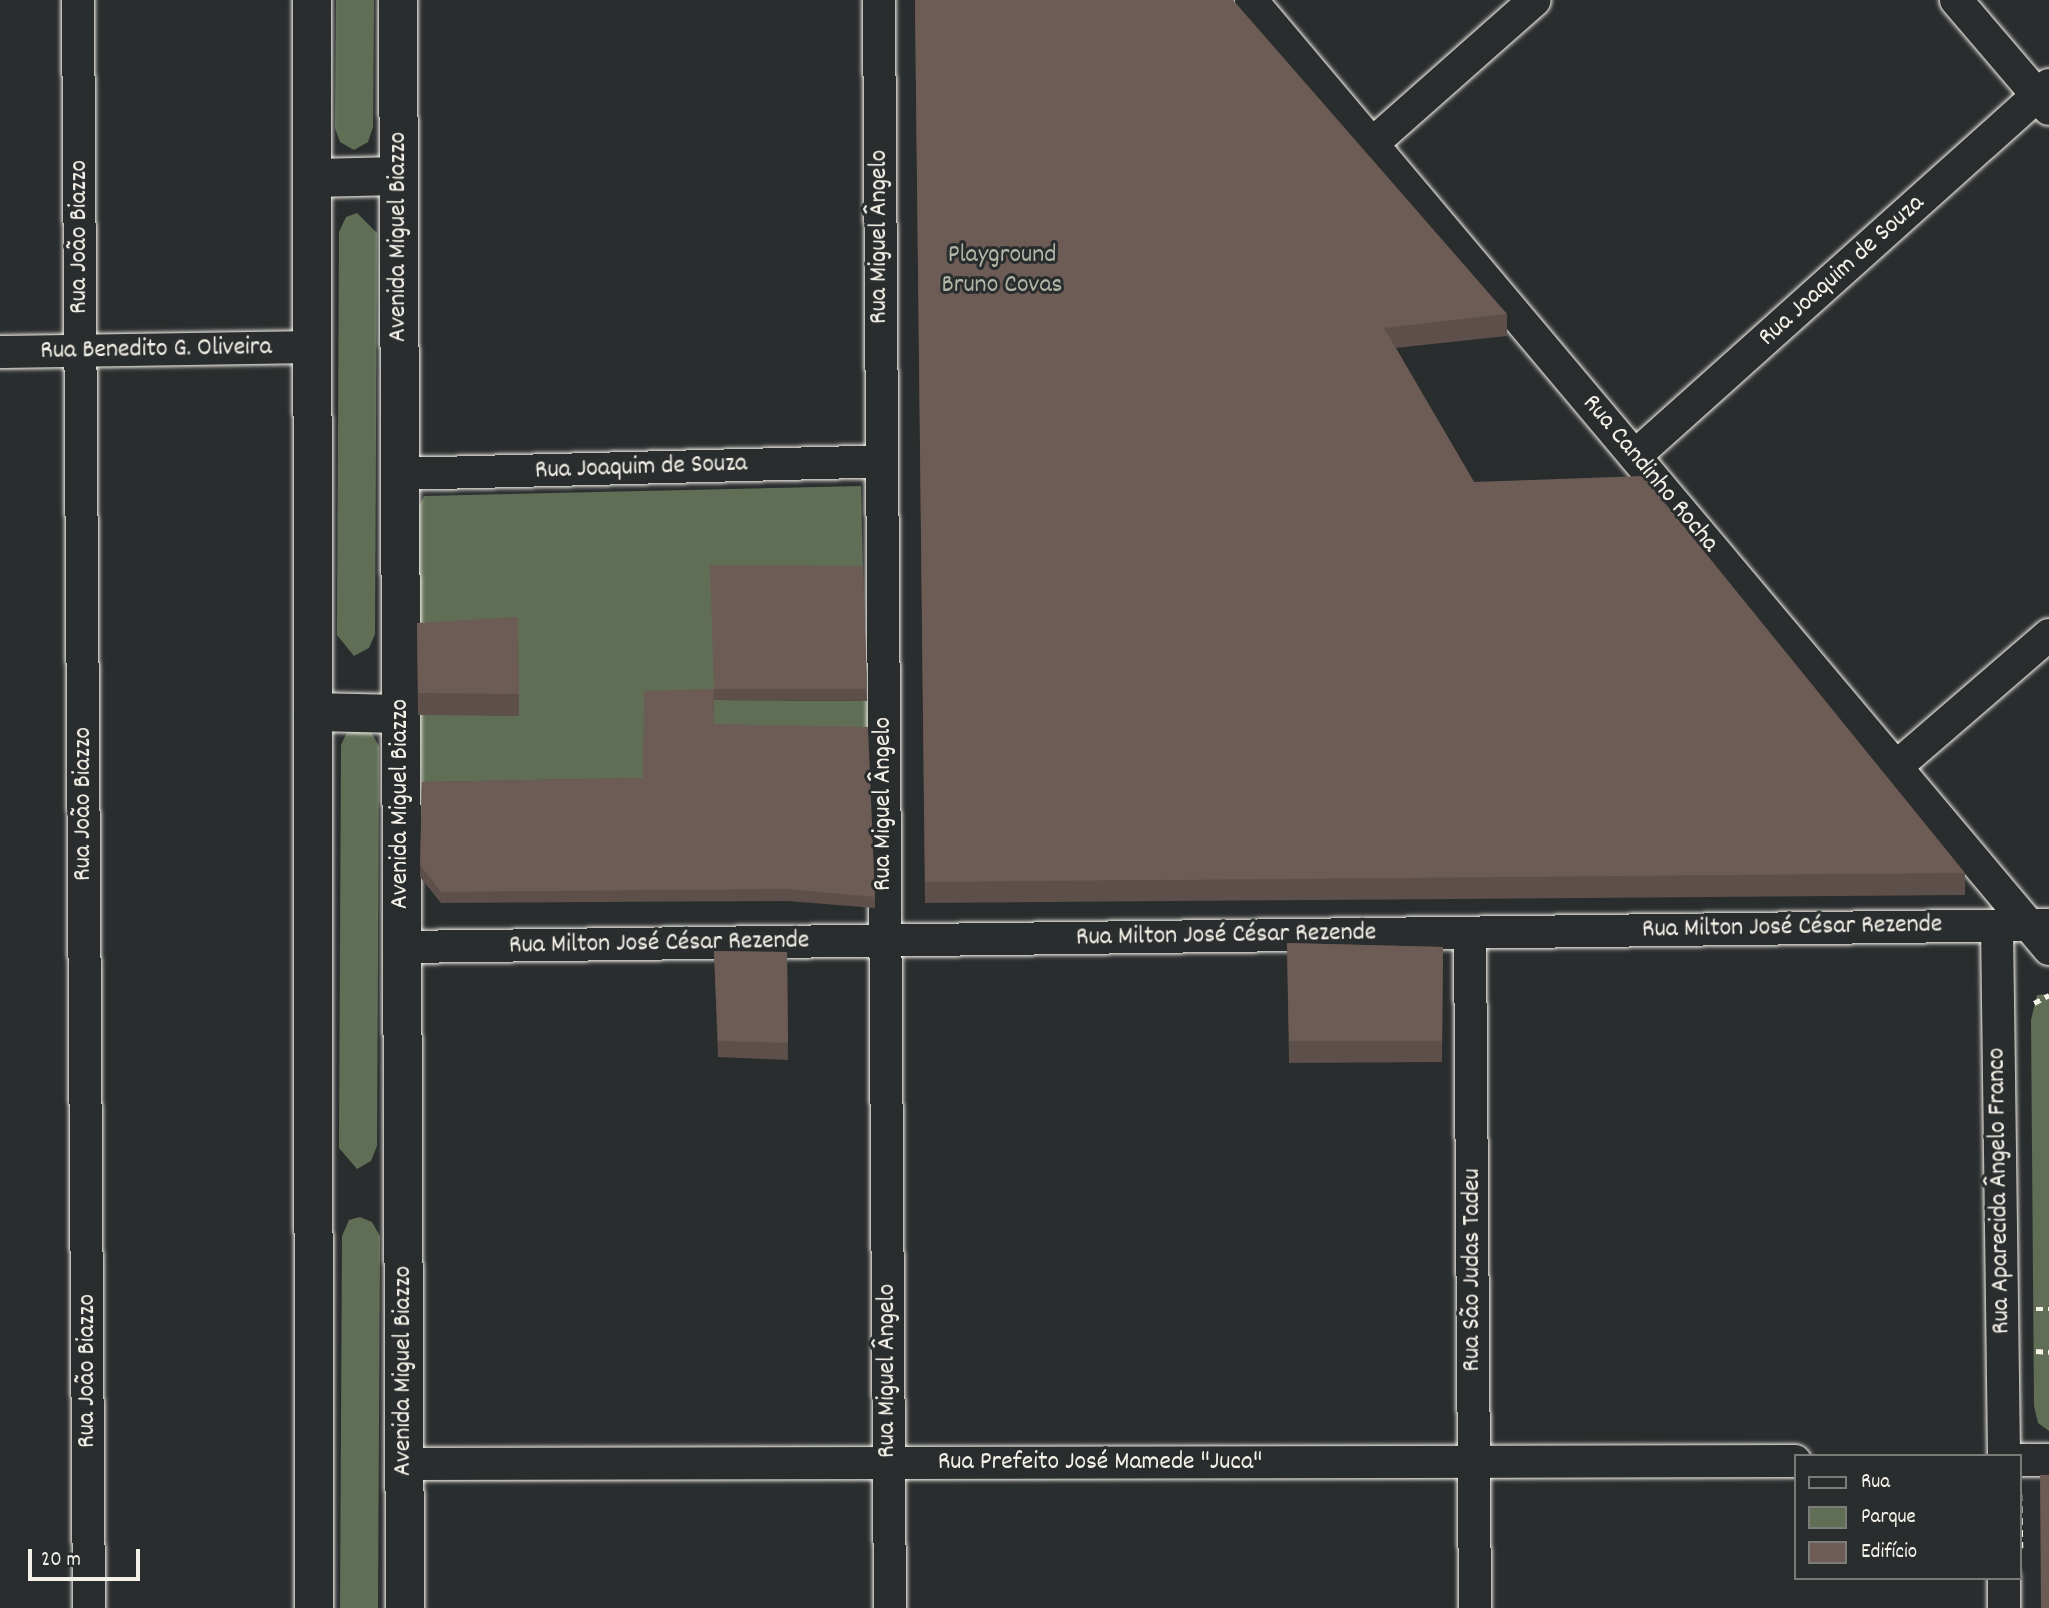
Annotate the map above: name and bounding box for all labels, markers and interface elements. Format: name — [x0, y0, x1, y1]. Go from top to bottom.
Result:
street label: Avenida Miguel Biazzo — [383, 132, 415, 342]
street label: Rua Miguel Ângelo — [864, 150, 896, 324]
street label: Rua João Biazzo — [64, 160, 96, 314]
street label: Rua Joaquim de Souza — [1753, 188, 1931, 354]
park label: Playground Bruno Covas — [941, 240, 1063, 302]
street label: Rua Benedito G. Oliveira — [40, 332, 272, 368]
street label: Rua Candinho Rocha — [1575, 389, 1725, 559]
street label: Rua Joaquim de Souza — [534, 449, 748, 487]
street label: Avenida Miguel Biazzo — [385, 699, 417, 909]
street label: Rua Miguel Ângelo — [868, 717, 900, 891]
street label: Rua João Biazzo — [68, 727, 100, 881]
street label: Rua Milton José César Rezende — [1642, 910, 1942, 946]
street label: Rua Milton José César Rezende — [1076, 918, 1376, 954]
street label: Rua Milton José César Rezende — [509, 926, 809, 962]
street label: Rua Aparecida Ângelo Franco — [1982, 1048, 2018, 1334]
street label: Rua São Judas Tadeu — [1457, 1168, 1489, 1372]
street label: Avenida Miguel Biazzo — [388, 1266, 420, 1476]
street label: Rua Miguel Ângelo — [872, 1284, 904, 1458]
street label: Rua João Biazzo — [72, 1294, 104, 1448]
street label: Rua Prefeito José Mamede "Juca" — [938, 1447, 1262, 1479]
legend — [1794, 1454, 2021, 1580]
text: Rua — [1861, 1468, 1890, 1498]
text: Parque — [1861, 1503, 1916, 1533]
scale bar — [32, 1534, 144, 1578]
text: Edifício — [1861, 1538, 1917, 1568]
text: 20 m — [41, 1546, 81, 1576]

